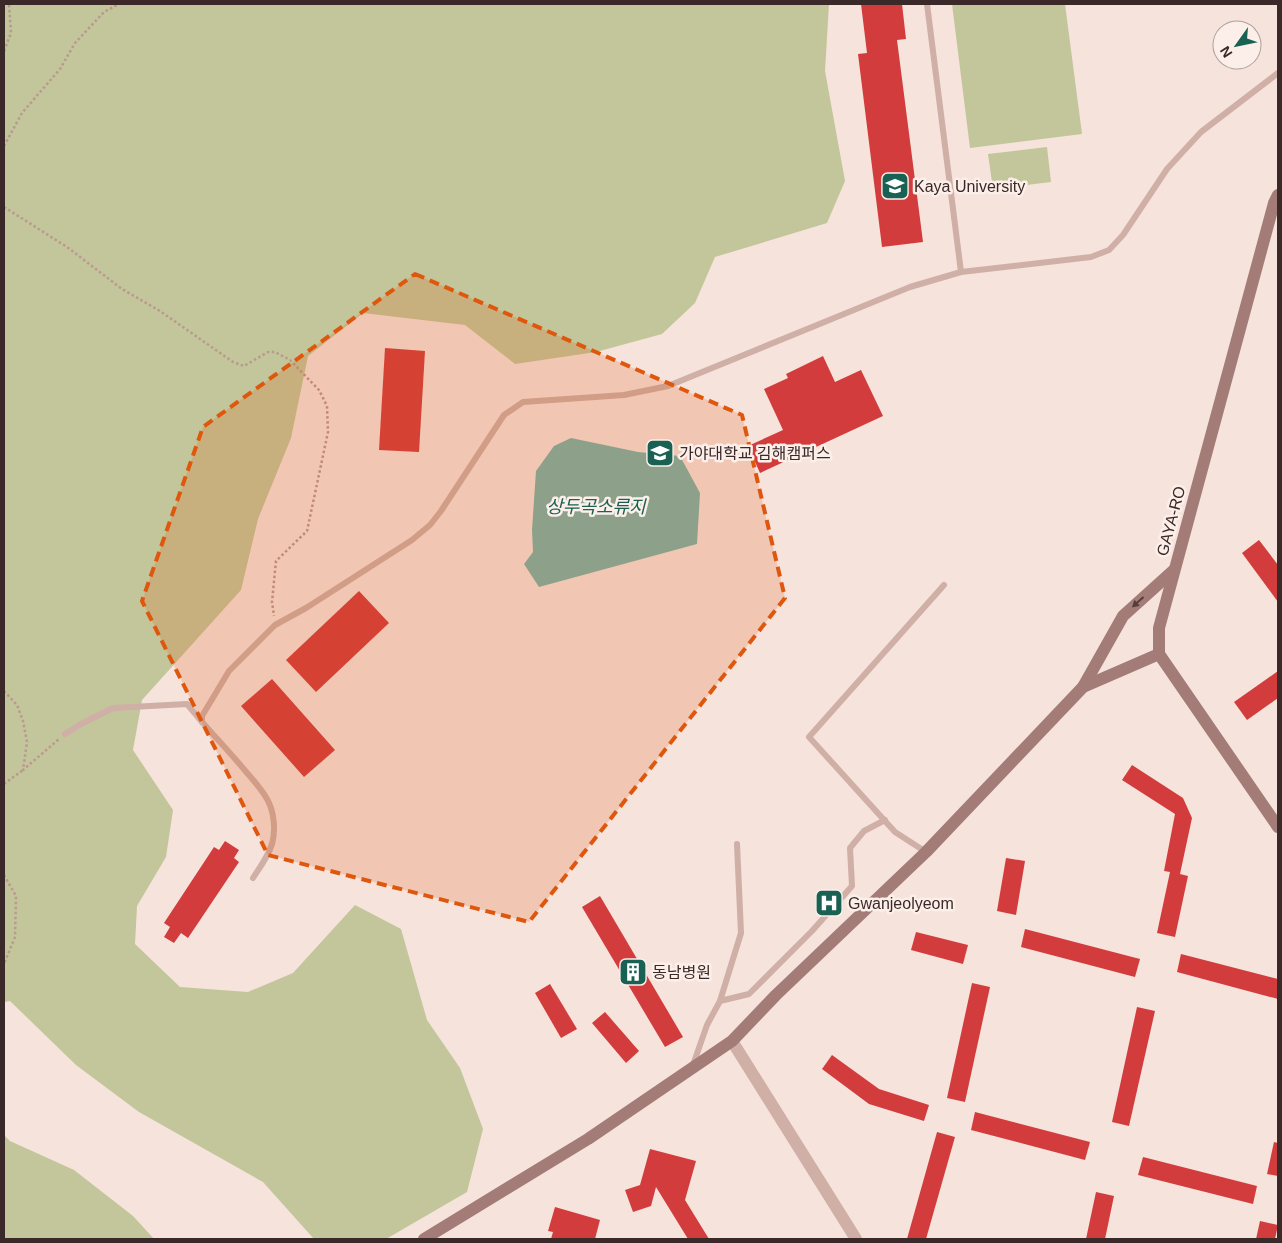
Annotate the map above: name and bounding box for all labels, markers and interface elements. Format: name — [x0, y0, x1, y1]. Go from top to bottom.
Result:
north arrow — [1212, 20, 1262, 70]
text: N — [1217, 43, 1236, 61]
school or university icon: Kaya University — [880, 171, 910, 201]
place label: Kaya University — [914, 178, 1025, 195]
school or university icon: 가야대학교 김해캠퍼스 — [645, 438, 675, 468]
place label: 가야대학교 김해캠퍼스 — [679, 445, 831, 462]
street label: GAYA-RO — [1154, 484, 1188, 558]
water label: 상두곡소류지 — [546, 497, 647, 517]
one-way arrow — [1133, 596, 1145, 608]
hospital icon: Gwanjeolyeom — [814, 888, 844, 918]
place label: Gwanjeolyeom — [848, 895, 954, 912]
building icon: 동남병원 — [618, 957, 648, 987]
place label: 동남병원 — [652, 964, 711, 981]

